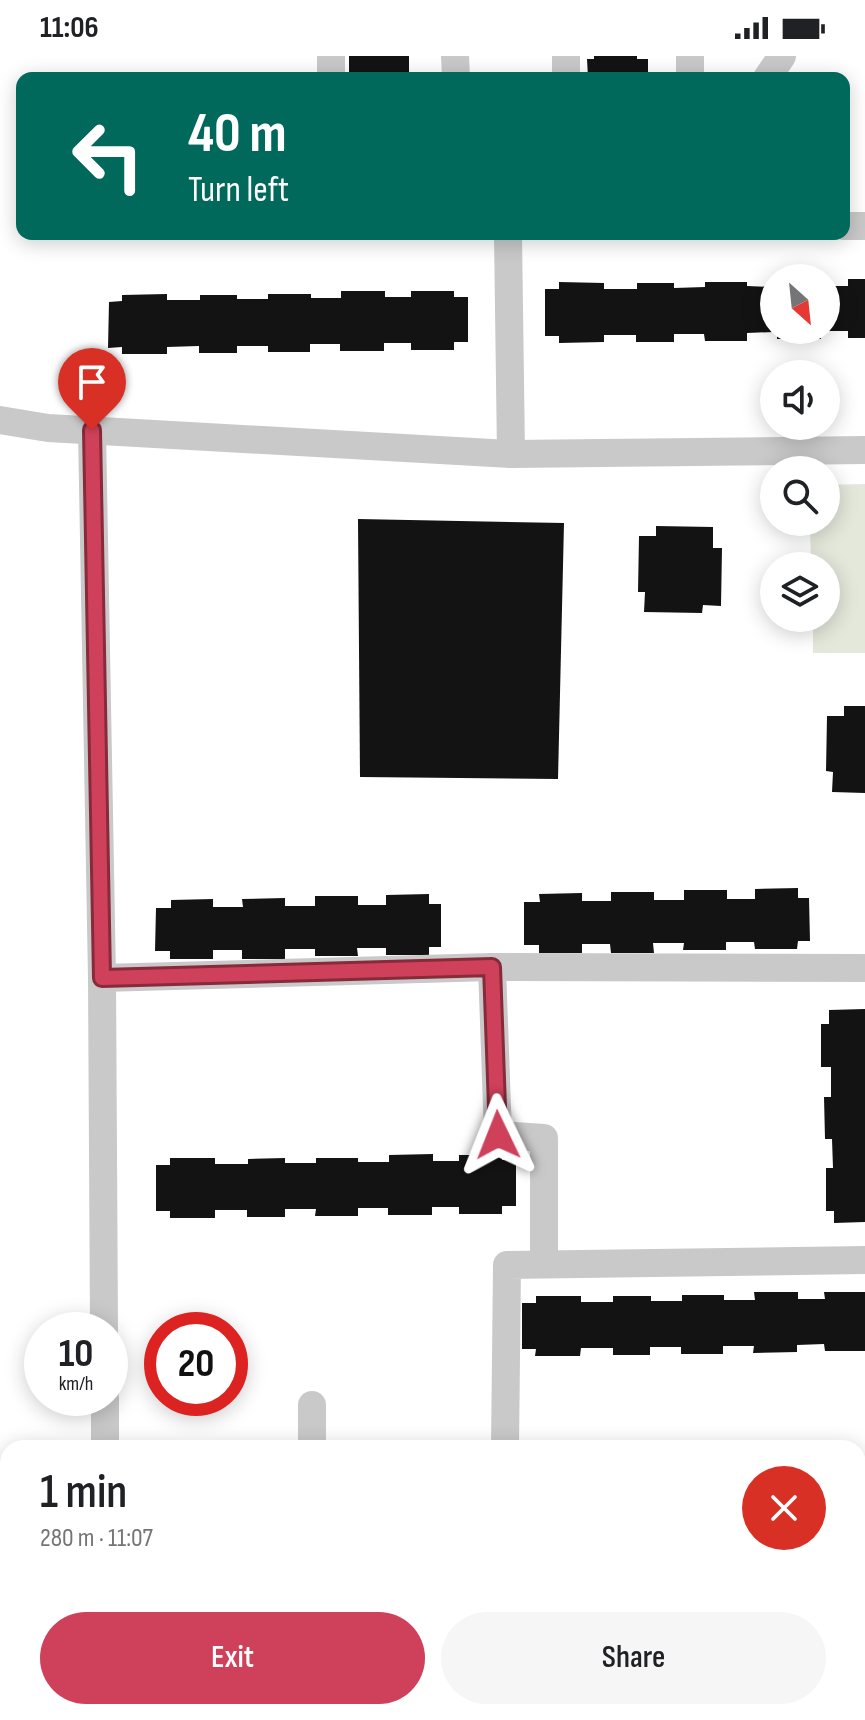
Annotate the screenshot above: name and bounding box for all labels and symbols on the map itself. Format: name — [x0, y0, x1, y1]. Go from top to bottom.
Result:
north arrow — [760, 264, 840, 344]
pin — [58, 348, 126, 430]
position arrow — [456, 1093, 540, 1177]
speed limit sign: 20 — [144, 1312, 248, 1416]

